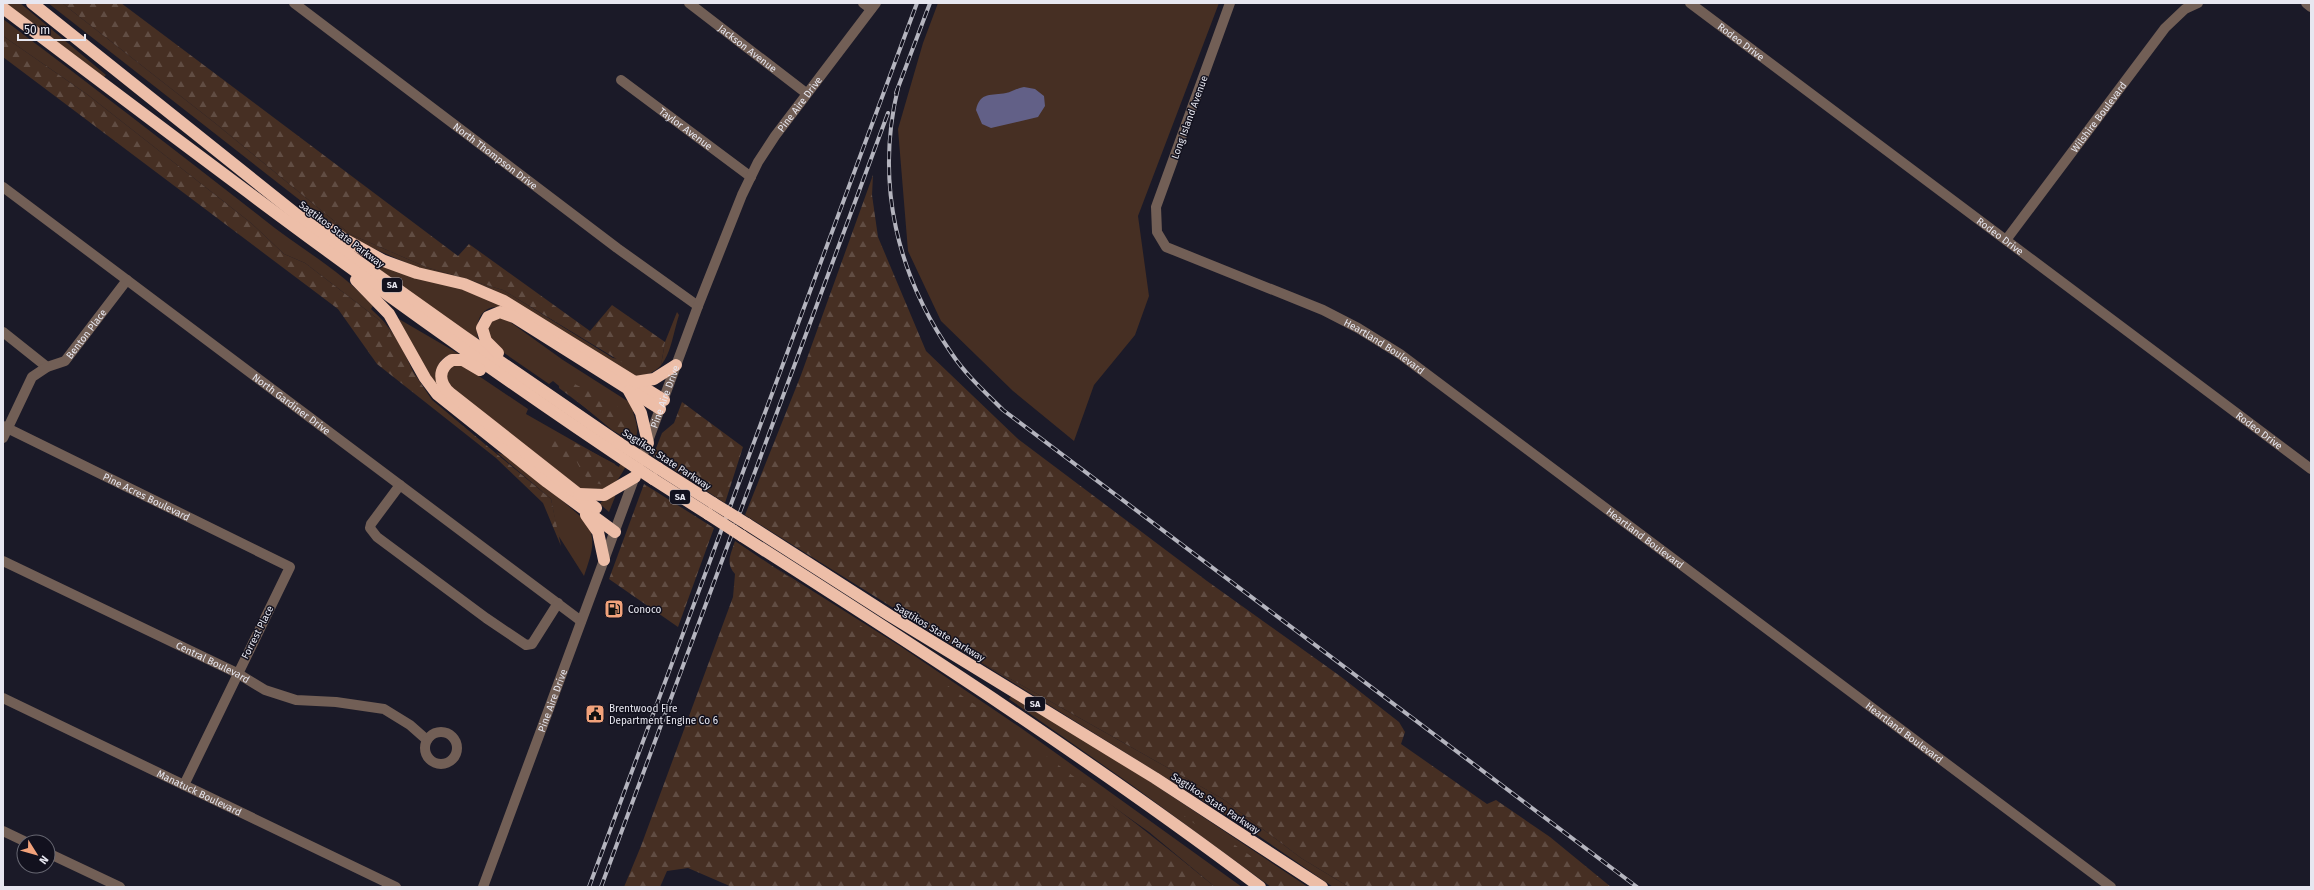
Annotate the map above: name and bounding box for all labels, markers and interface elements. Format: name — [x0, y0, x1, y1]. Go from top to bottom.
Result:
scale bar — [18, 16, 85, 42]
street label: Rodeo Drive — [1715, 21, 1766, 64]
text: 50 m — [24, 23, 50, 37]
street label: Jackson Avenue — [715, 23, 779, 75]
street label: Pine Aire Drive — [775, 74, 825, 135]
street label: Long Island Avenue — [1169, 74, 1211, 161]
street label: Wilshire Boulevard — [2069, 80, 2129, 155]
street label: Taylor Avenue — [656, 105, 714, 153]
street label: North Thompson Drive — [450, 121, 540, 193]
street label: Sagtikos State Parkway — [296, 199, 386, 271]
street label: Rodeo Drive — [1974, 215, 2025, 258]
road number: SA — [382, 278, 402, 292]
street label: Benton Place — [64, 307, 110, 361]
street label: Heartland Boulevard — [1342, 317, 1427, 377]
street label: Pine Aire Drive — [648, 364, 683, 430]
street label: North Gardiner Drive — [250, 371, 332, 438]
street label: Rodeo Drive — [2233, 410, 2285, 453]
street label: Sagtikos State Parkway — [620, 427, 713, 493]
street label: Pine Acres Boulevard — [101, 471, 192, 524]
road number: SA — [670, 490, 690, 504]
street label: Heartland Boulevard — [1604, 506, 1686, 572]
fuel station icon: Conoco — [603, 598, 625, 620]
street label: Sagtikos State Parkway — [892, 601, 987, 665]
street label: Forrest Place — [239, 604, 276, 661]
place label: Conoco — [628, 604, 662, 616]
street label: Central Boulevard — [174, 640, 251, 686]
street label: Pine Aire Drive — [536, 668, 570, 734]
road number: SA — [1025, 697, 1045, 711]
street label: Heartland Boulevard — [1863, 700, 1945, 766]
public building icon: Brentwood Fire Department Engine Co 6 — [584, 703, 606, 725]
place label: Brentwood Fire Department Engine Co 6 — [609, 703, 718, 727]
street label: Manatuck Boulevard — [155, 768, 243, 819]
street label: Sagtikos State Parkway — [1169, 771, 1262, 837]
north arrow — [16, 834, 56, 874]
text: N — [36, 853, 51, 867]

